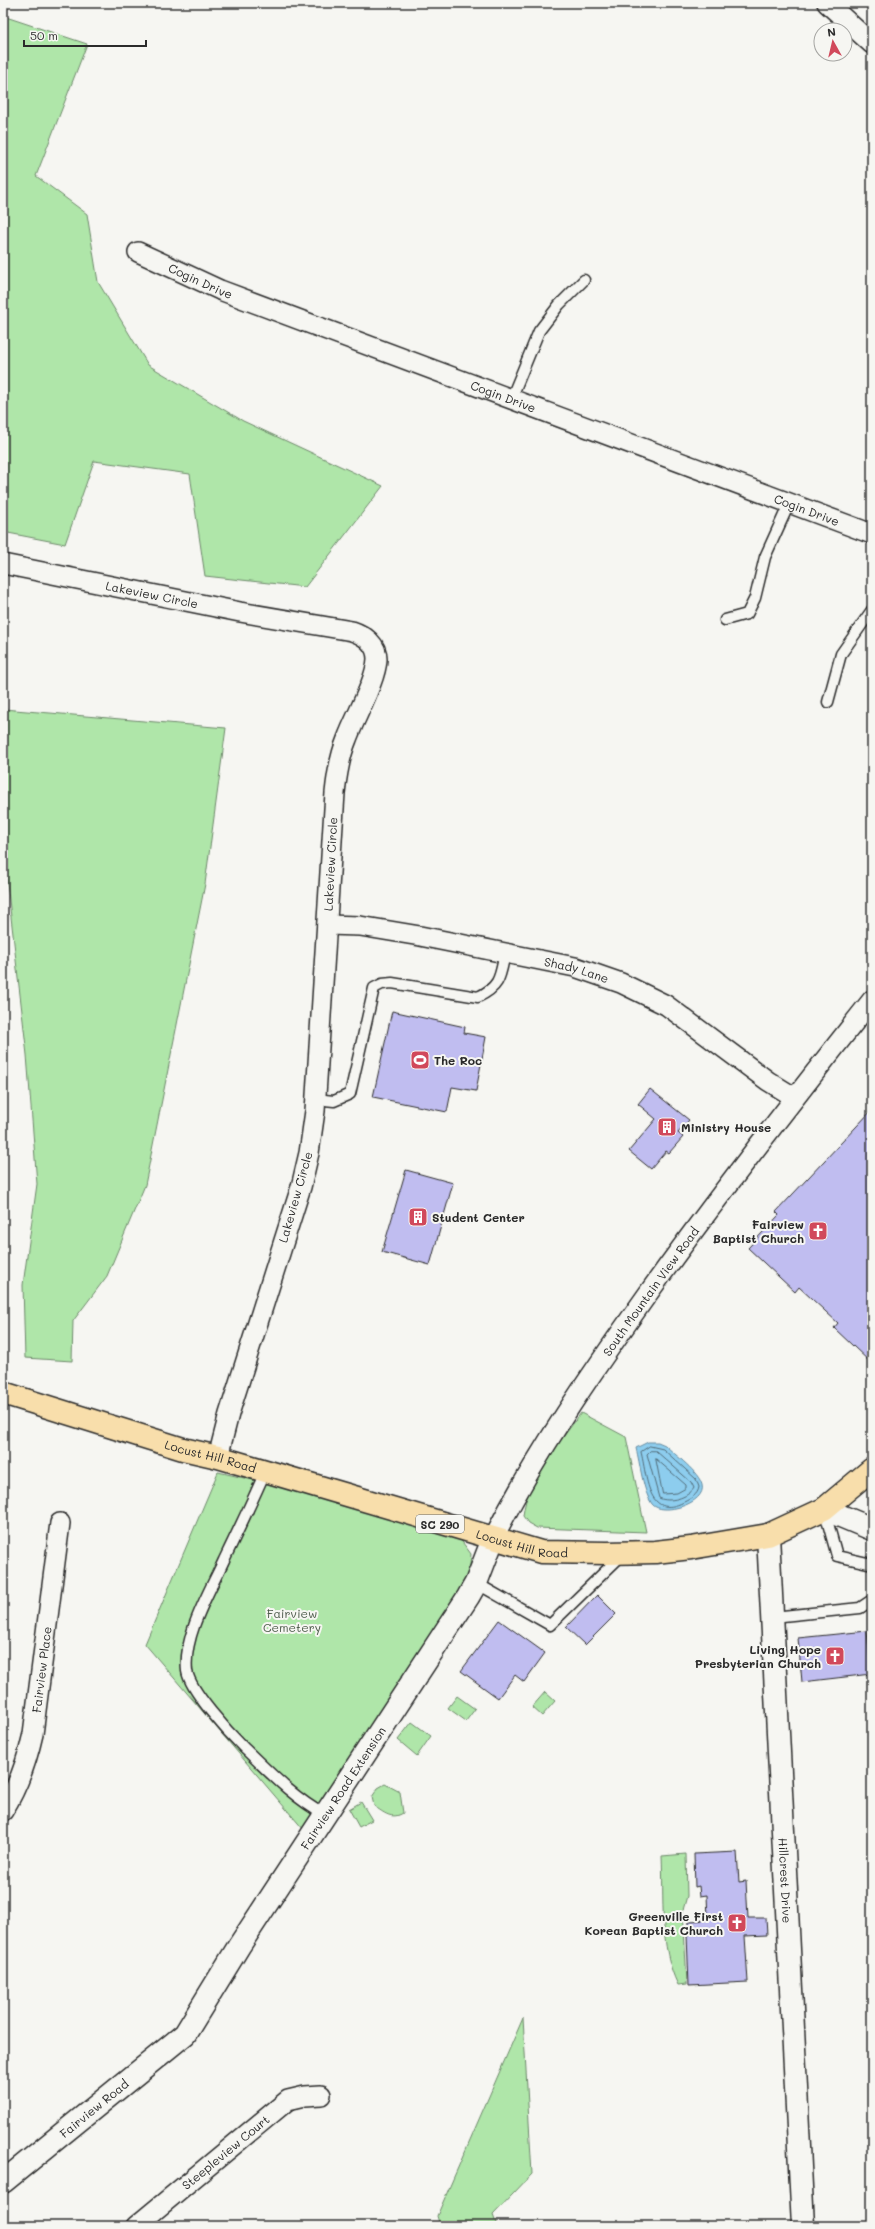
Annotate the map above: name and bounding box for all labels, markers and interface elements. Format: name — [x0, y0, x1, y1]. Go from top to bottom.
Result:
scale bar — [24, 22, 146, 48]
north arrow — [813, 22, 853, 62]
text: N — [826, 24, 837, 40]
text: 50 m — [30, 27, 58, 43]
street label: Cogin Drive — [166, 259, 235, 302]
street label: Cogin Drive — [468, 377, 538, 416]
street label: Cogin Drive — [772, 490, 842, 529]
street label: Lakeview Circle — [104, 577, 200, 611]
street label: Lakeview Circle — [320, 817, 340, 911]
street label: Shady Lane — [543, 953, 611, 986]
sports icon: The Roc — [409, 1049, 431, 1071]
place label: The Roc — [434, 1052, 482, 1068]
building icon: Ministry House — [656, 1116, 678, 1138]
place label: Ministry House — [681, 1119, 771, 1135]
street label: Lakeview Circle — [274, 1150, 316, 1244]
building icon: Student Center — [407, 1206, 429, 1228]
place label: Student Center — [432, 1209, 525, 1225]
place label: Fairview Baptist Church — [713, 1216, 804, 1246]
church icon: Fairview Baptist Church — [807, 1220, 829, 1242]
street label: South Mountain View Road — [599, 1223, 702, 1359]
street label: Locust Hill Road — [163, 1436, 259, 1476]
road number: SC 290 — [416, 1515, 464, 1533]
street label: Locust Hill Road — [474, 1525, 568, 1560]
park label: Fairview Cemetery — [263, 1605, 321, 1635]
street label: Fairview Place — [28, 1625, 55, 1714]
place label: Living Hope Presbyterian Church — [695, 1641, 821, 1671]
church icon: Living Hope Presbyterian Church — [824, 1645, 846, 1667]
street label: Fairview Road Extension — [297, 1723, 389, 1852]
street label: Hillcrest Drive — [775, 1837, 796, 1924]
place label: Greenville First Korean Baptist Church — [585, 1908, 723, 1938]
church icon: Greenville First Korean Baptist Church — [726, 1912, 748, 1934]
street label: Fairview Road — [56, 2075, 132, 2141]
street label: Steepleview Court — [178, 2111, 272, 2193]

